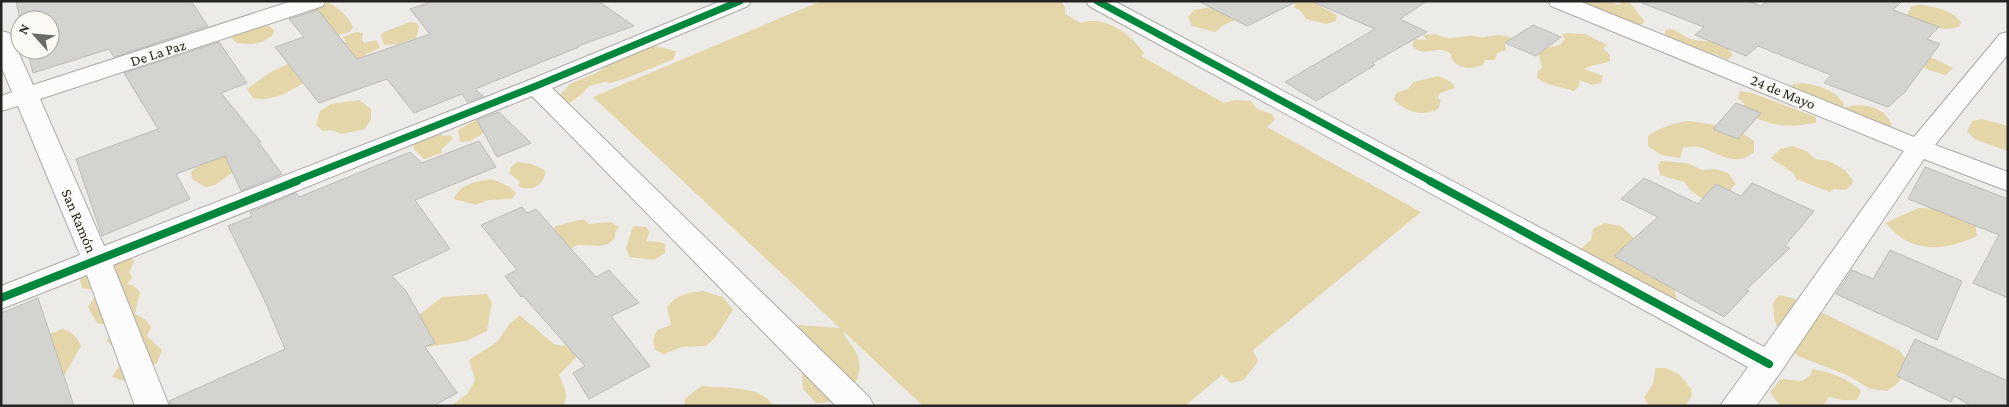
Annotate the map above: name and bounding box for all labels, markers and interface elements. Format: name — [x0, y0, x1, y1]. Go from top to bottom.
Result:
north arrow — [10, 10, 60, 60]
text: N — [14, 21, 33, 37]
street label: De La Paz — [128, 37, 188, 69]
street label: 24 de Mayo — [1748, 72, 1818, 113]
street label: San Ramón — [58, 187, 100, 255]

